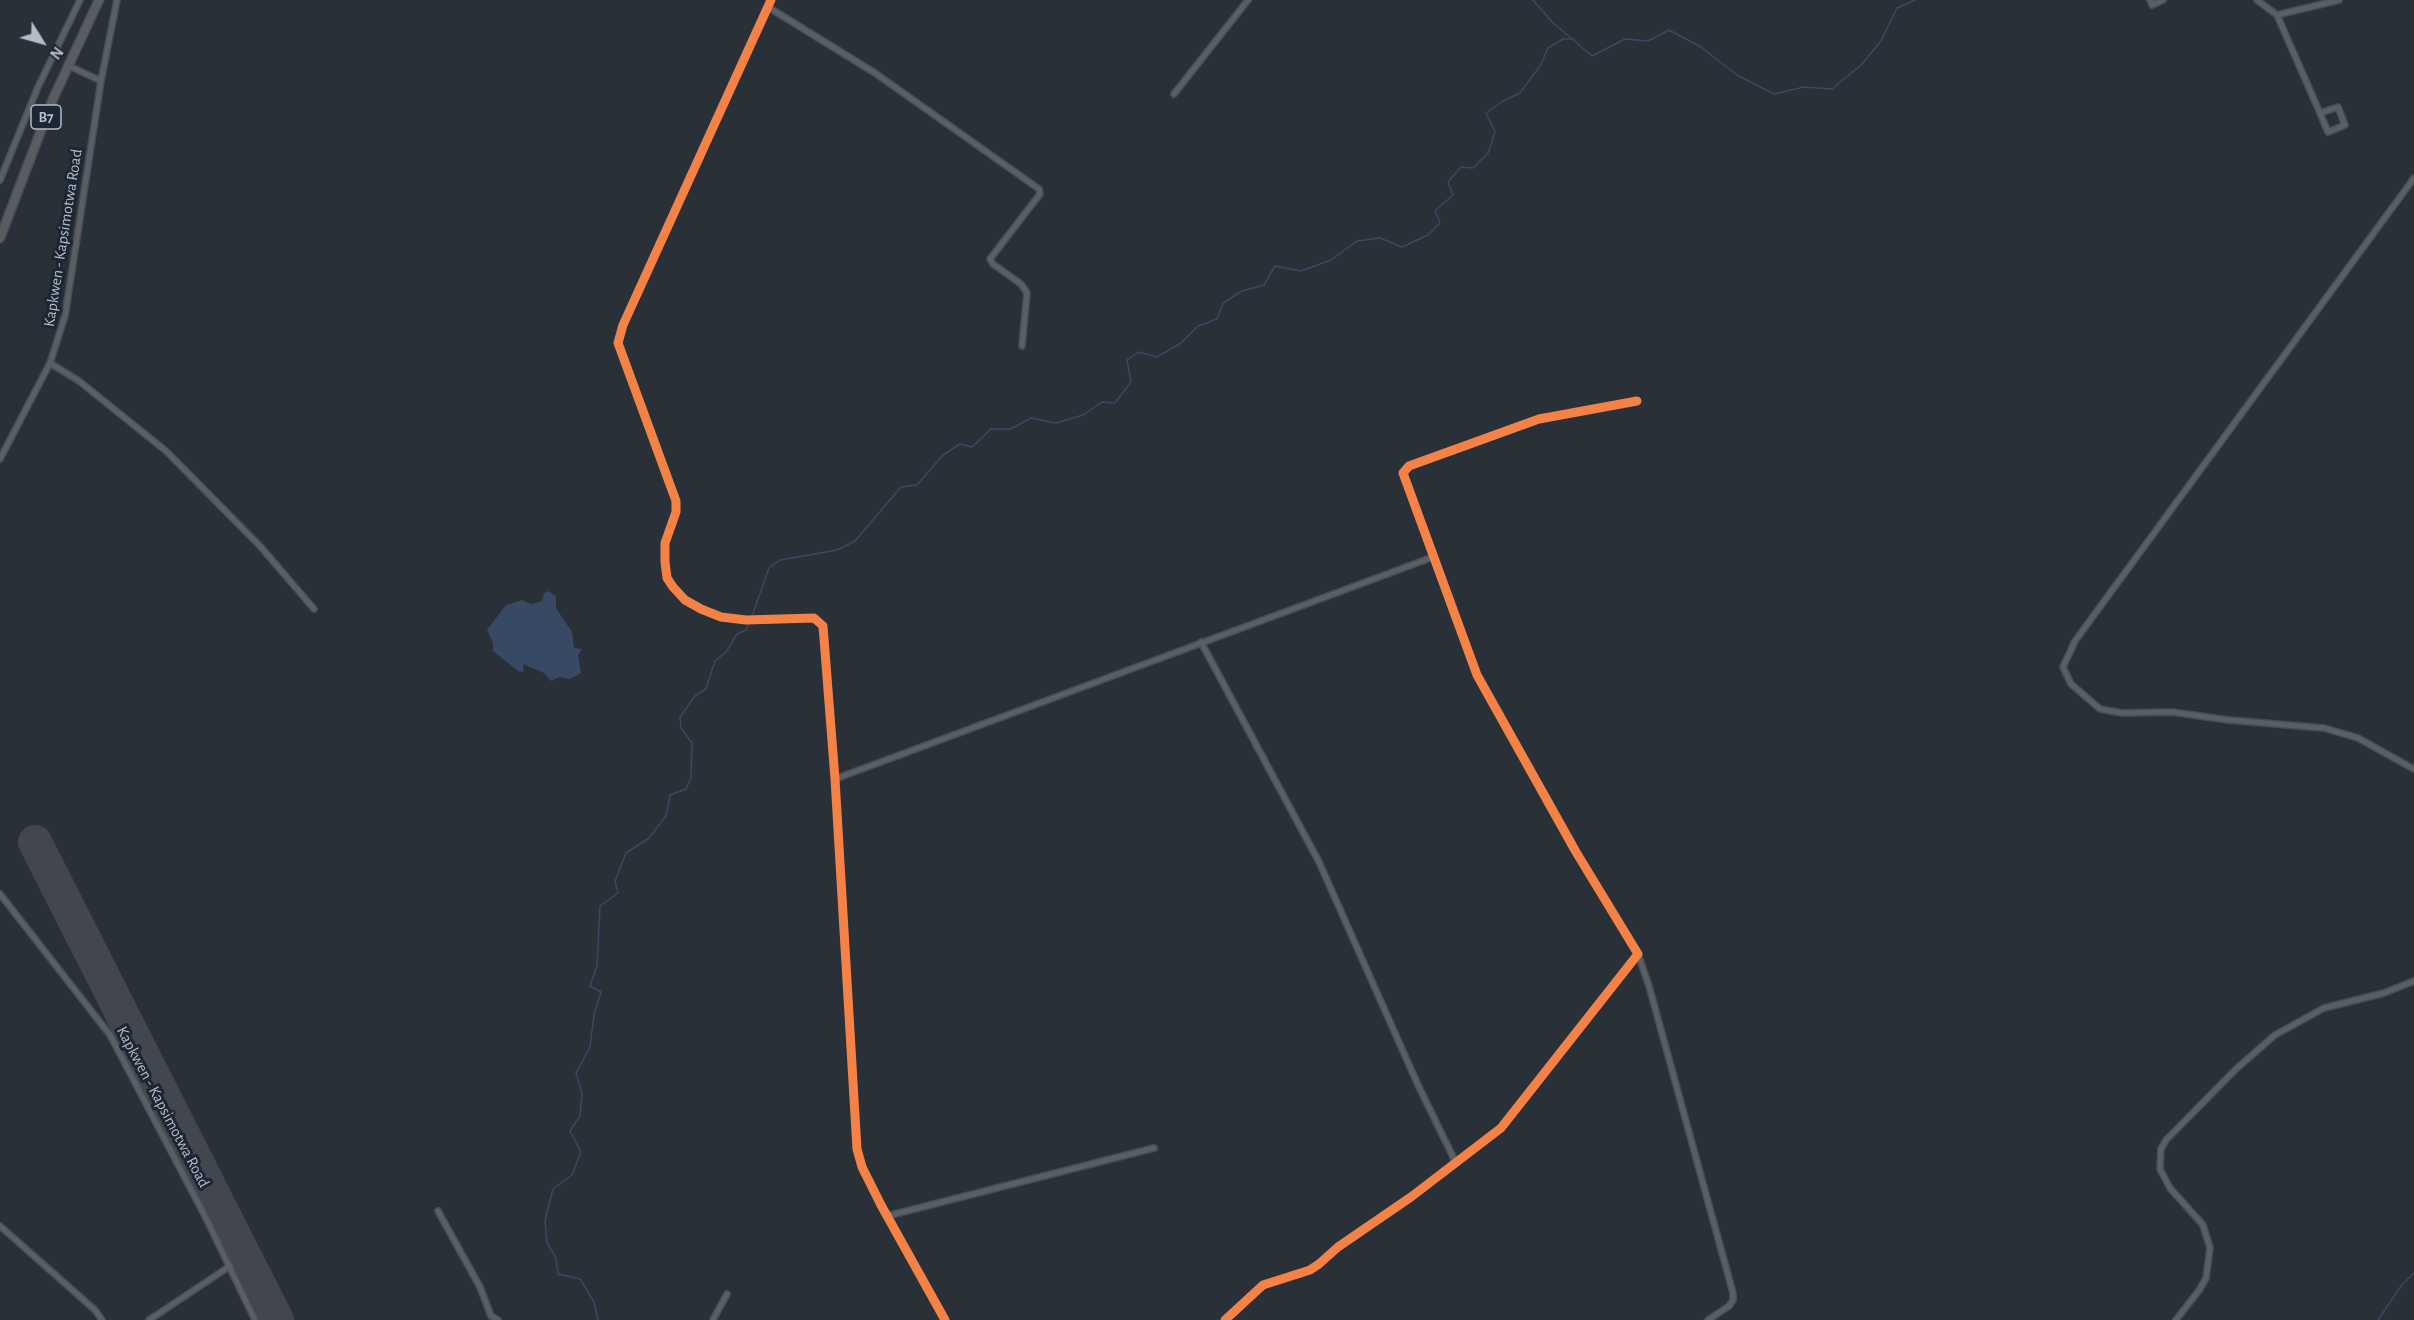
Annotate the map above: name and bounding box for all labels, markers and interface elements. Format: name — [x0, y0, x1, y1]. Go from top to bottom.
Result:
north arrow — [12, 12, 72, 72]
text: N — [47, 44, 66, 62]
road number: B7 — [31, 105, 61, 129]
street label: Kapkwen - Kapsimotwa Road — [39, 148, 87, 328]
street label: Kapkwen - Kapsimotwa Road — [112, 1023, 214, 1191]

